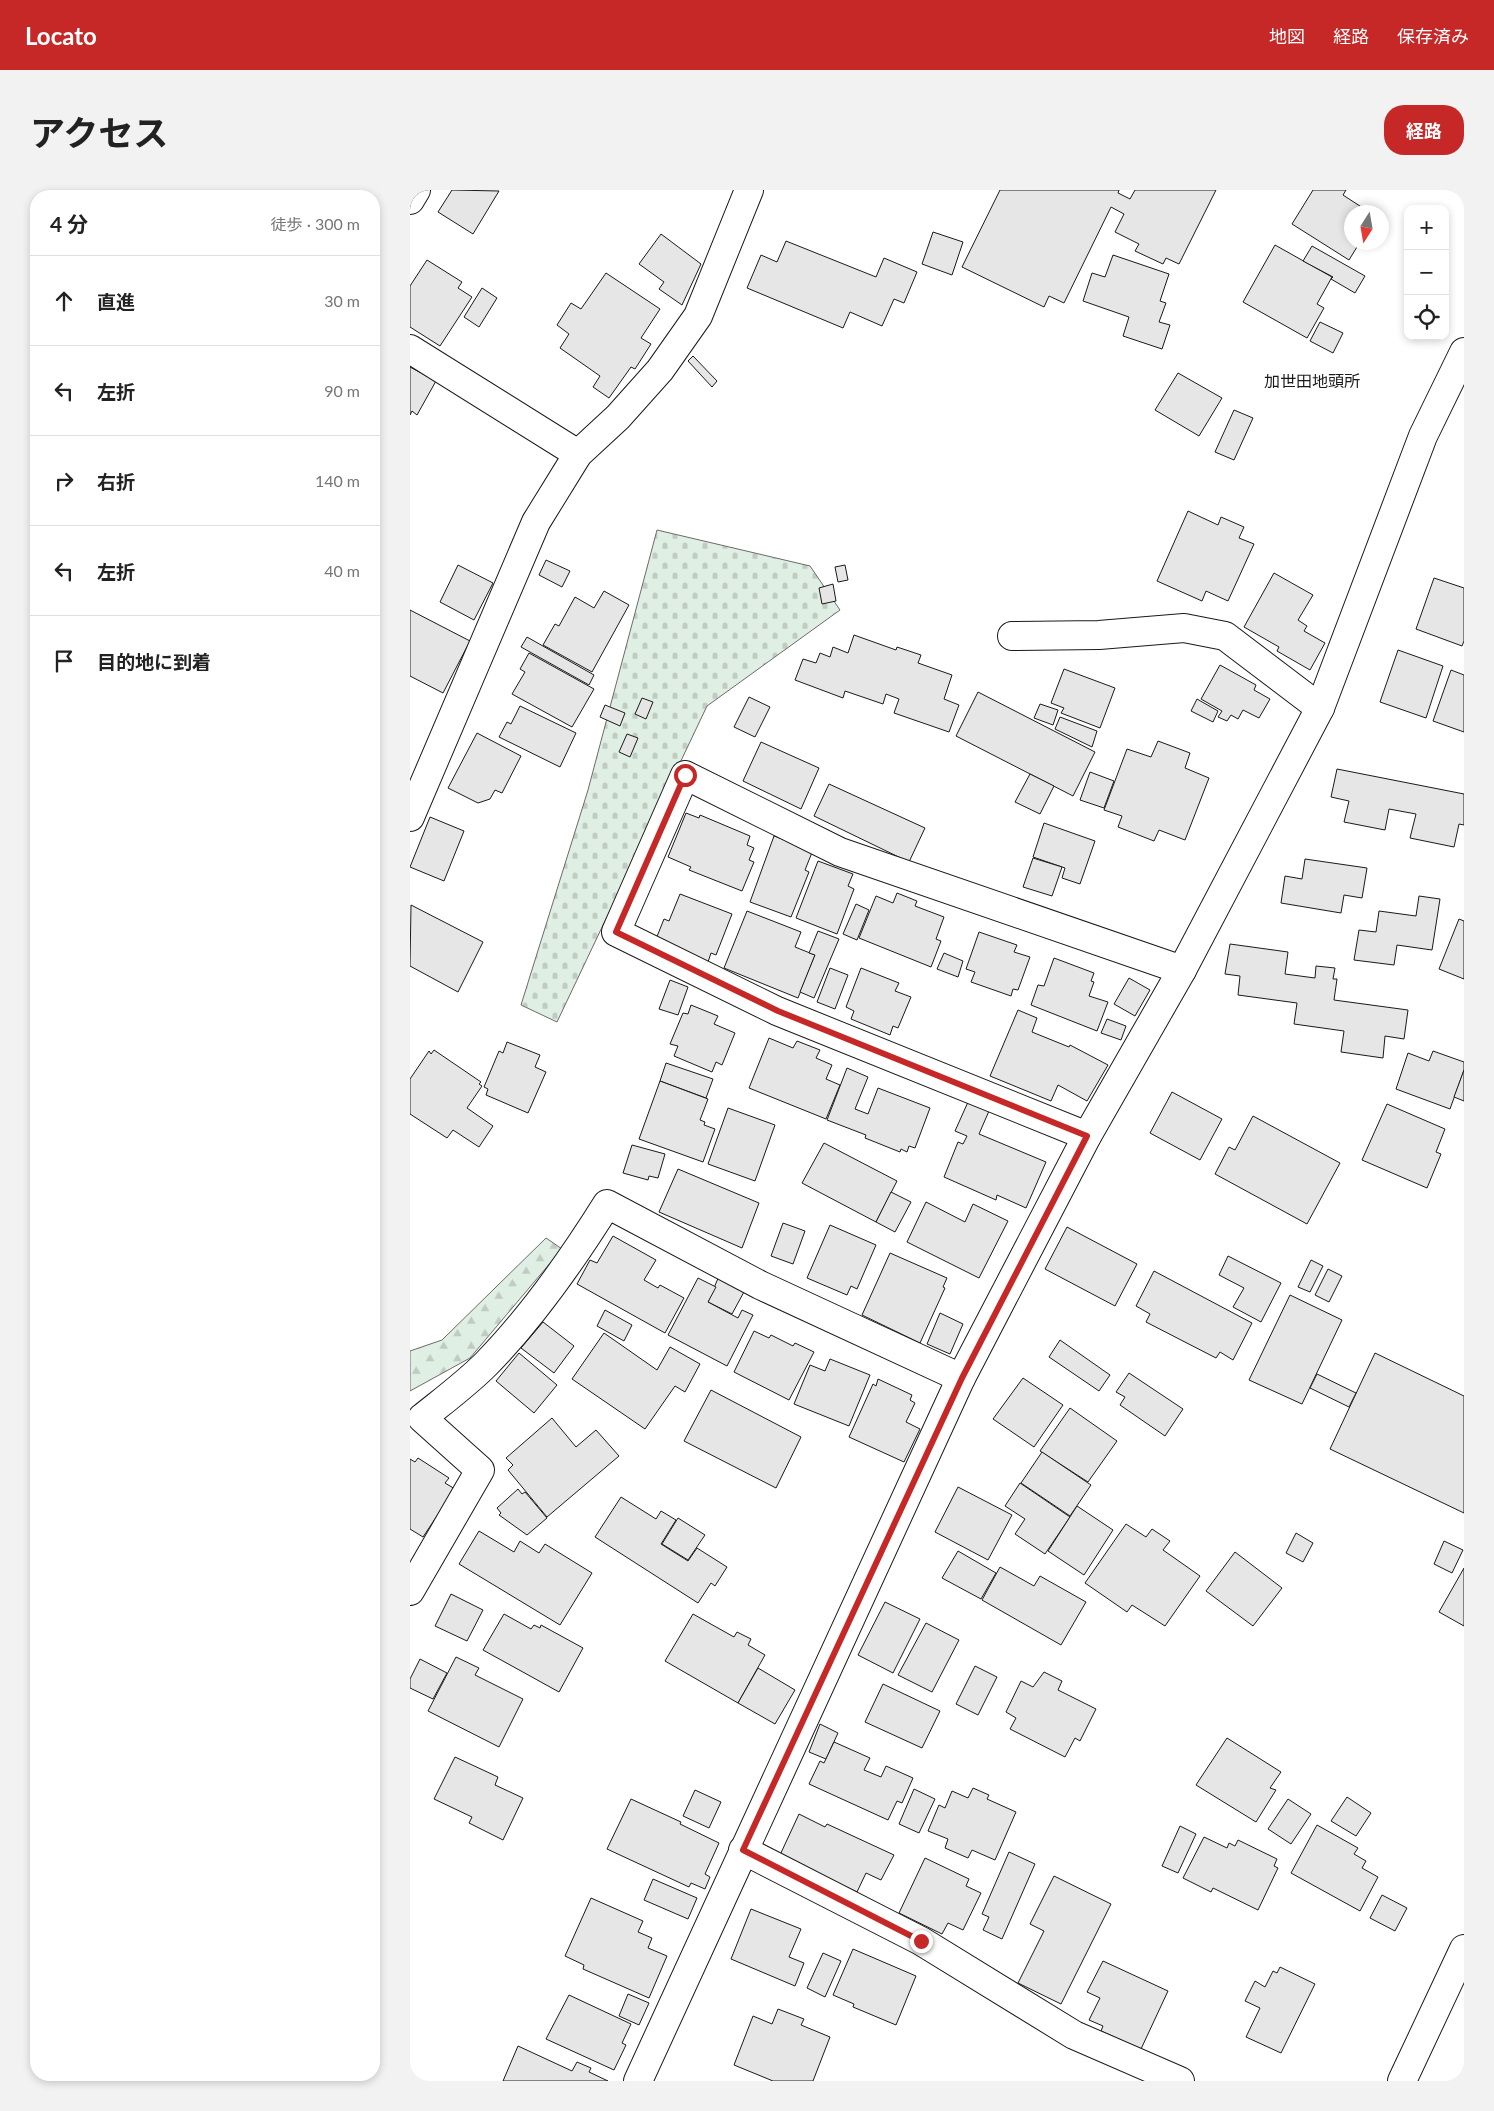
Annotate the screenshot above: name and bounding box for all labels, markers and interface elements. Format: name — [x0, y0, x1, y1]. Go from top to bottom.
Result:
text: Locato — [25, 21, 97, 50]
text: 地図 — [1269, 25, 1305, 47]
text: 経路 — [1333, 25, 1369, 47]
text: 保存済み — [1397, 25, 1469, 47]
button: 経路 — [1384, 105, 1464, 155]
text: アクセス — [30, 111, 168, 153]
north arrow — [1344, 205, 1389, 250]
map controls — [1404, 205, 1449, 340]
button: + — [1404, 205, 1449, 250]
text: 4 分 — [50, 211, 88, 236]
text: 徒歩 · 300 m — [271, 214, 360, 233]
button: − — [1404, 250, 1449, 295]
icon: ahead — [50, 287, 78, 315]
text: 直進 — [97, 290, 135, 313]
text: 30 m — [324, 291, 360, 310]
button: locate — [1404, 295, 1449, 340]
district label: 加世田地頭所 — [1264, 371, 1360, 390]
icon: left — [50, 377, 78, 405]
text: 左折 — [97, 380, 135, 403]
text: 90 m — [324, 381, 360, 400]
icon: right — [50, 467, 78, 495]
text: 右折 — [97, 470, 135, 493]
text: 140 m — [315, 471, 360, 490]
icon: left — [50, 557, 78, 585]
text: 左折 — [97, 560, 135, 583]
text: 40 m — [324, 561, 360, 580]
icon: arrive — [50, 647, 78, 675]
text: 目的地に到着 — [97, 650, 211, 673]
route start — [674, 764, 697, 787]
route end — [910, 1930, 933, 1953]

